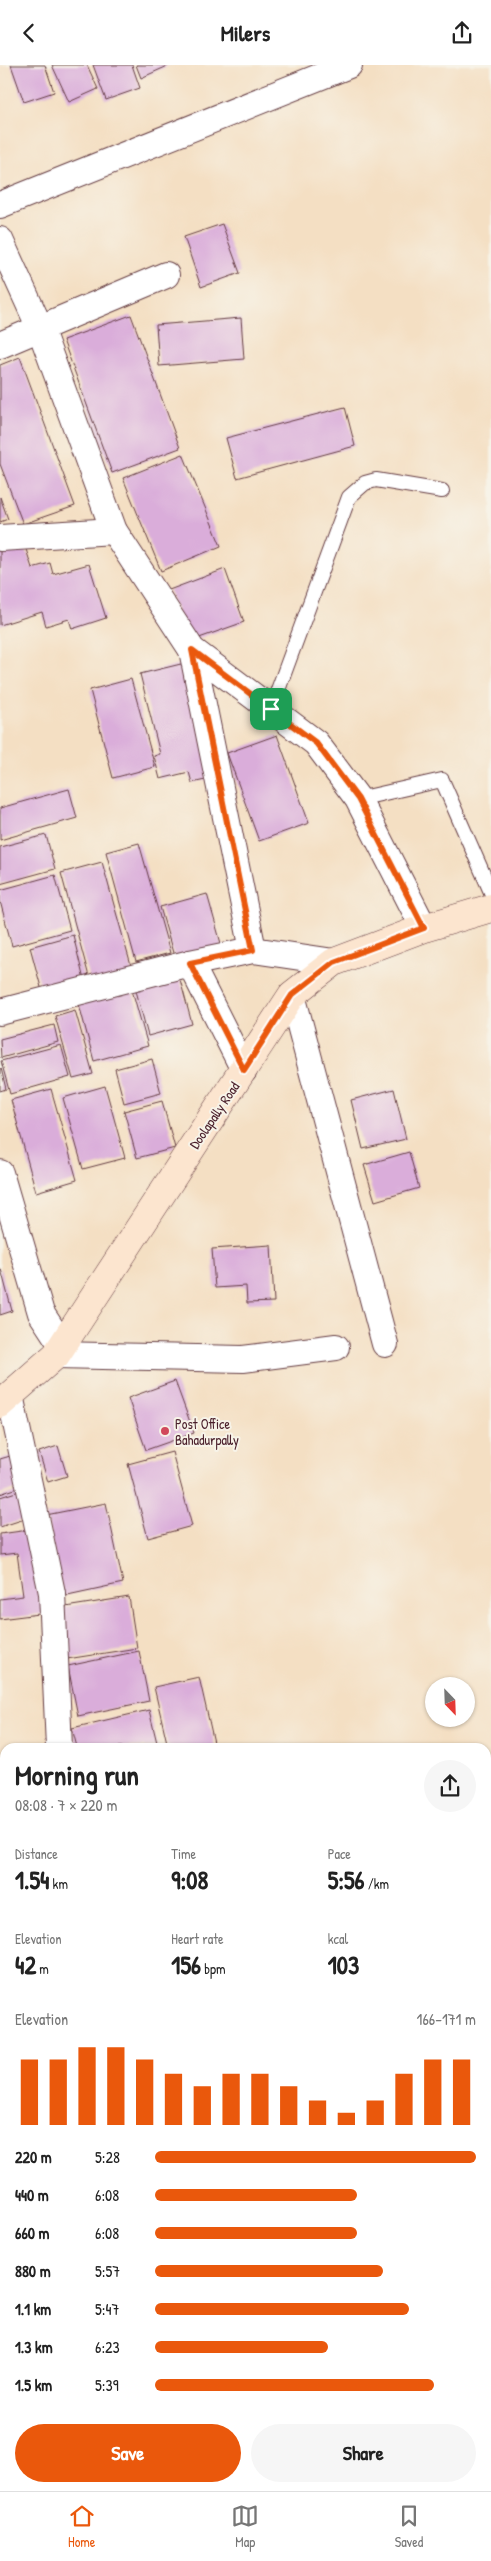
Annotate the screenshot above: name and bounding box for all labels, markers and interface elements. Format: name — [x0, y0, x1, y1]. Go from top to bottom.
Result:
text: Milers — [221, 18, 270, 48]
icon: back — [15, 19, 43, 47]
icon: share — [448, 19, 476, 47]
pin — [250, 688, 292, 730]
icon: arrive — [257, 695, 285, 723]
street label: Doolapally Road — [185, 1077, 244, 1153]
place label: Post Office Bahadurpally — [175, 1414, 239, 1450]
marker: Post Office Bahadurpally — [159, 1425, 171, 1437]
north arrow — [425, 1677, 475, 1727]
map controls — [425, 1677, 475, 1727]
text: Morning run — [15, 1756, 139, 1794]
button: share — [424, 1760, 476, 1812]
text: 08:08 · 7 × 220 m — [15, 1794, 117, 1816]
text: Distance — [15, 1844, 58, 1863]
text: Time — [171, 1844, 196, 1863]
text: Pace — [328, 1844, 351, 1863]
text: 1.54 — [15, 1863, 49, 1897]
text: 9:08 — [171, 1863, 208, 1897]
text: 5:56 — [328, 1863, 365, 1897]
text: km — [49, 1874, 68, 1893]
text: /km — [365, 1874, 389, 1893]
text: Elevation — [15, 1929, 62, 1948]
text: Heart rate — [171, 1929, 224, 1948]
text: kcal — [328, 1929, 348, 1948]
text: 42 — [15, 1948, 36, 1982]
text: 156 — [171, 1948, 201, 1982]
text: 103 — [328, 1948, 359, 1982]
text: m — [36, 1959, 49, 1978]
text: bpm — [201, 1959, 225, 1978]
text: Elevation — [15, 2008, 68, 2030]
text: 166–171 m — [417, 2008, 476, 2030]
text: 220 m — [15, 2146, 52, 2168]
text: 5:28 — [95, 2146, 120, 2168]
text: 440 m — [15, 2184, 49, 2206]
text: 6:08 — [95, 2184, 119, 2206]
text: 660 m — [15, 2222, 50, 2244]
text: 6:08 — [95, 2222, 119, 2244]
text: 880 m — [15, 2260, 51, 2282]
text: 5:57 — [95, 2260, 120, 2282]
text: 1.1 km — [15, 2298, 51, 2320]
text: 5:47 — [95, 2298, 119, 2320]
text: 1.3 km — [15, 2336, 53, 2358]
text: 6:23 — [95, 2336, 120, 2358]
text: 1.5 km — [15, 2374, 52, 2396]
text: 5:39 — [95, 2374, 119, 2396]
button: Save — [15, 2424, 241, 2482]
button: Share — [251, 2424, 476, 2482]
tab: Home — [68, 2502, 96, 2551]
tab: Map — [231, 2502, 259, 2551]
tab: Saved — [395, 2502, 423, 2551]

